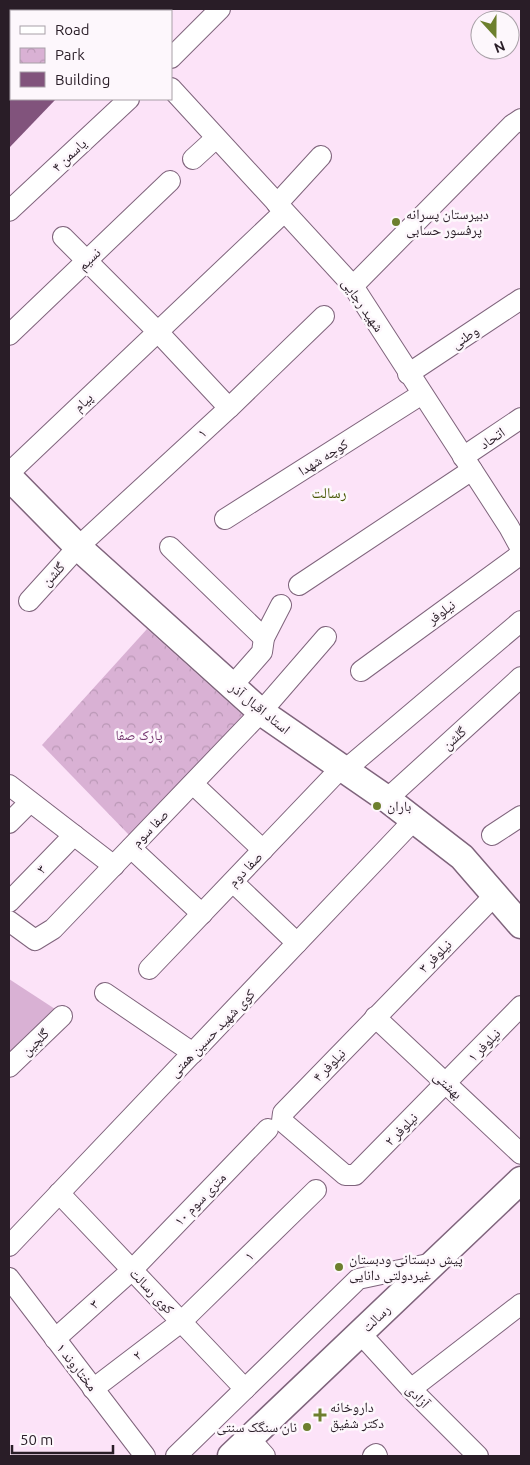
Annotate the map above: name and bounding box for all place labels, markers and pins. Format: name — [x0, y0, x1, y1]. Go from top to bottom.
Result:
place label: دبیرستان پسرانه پرفسور حسابی — [406, 206, 489, 239]
marker: دبیرستان پسرانه پرفسور حسابی — [390, 216, 402, 228]
place label: باران — [387, 798, 411, 815]
marker: باران — [371, 800, 383, 812]
place label: پیش دبستانی ودبستان غیردولتی دانایی — [349, 1251, 463, 1284]
marker: پیش دبستانی ودبستان غیردولتی دانایی — [333, 1261, 345, 1273]
place label: داروخانه دکتر شفیق — [330, 1399, 384, 1433]
marker: داروخانه دکتر شفیق — [314, 1409, 326, 1421]
place label: نان سنگک سنتی — [216, 1419, 297, 1436]
marker: نان سنگک سنتی — [301, 1421, 313, 1433]

